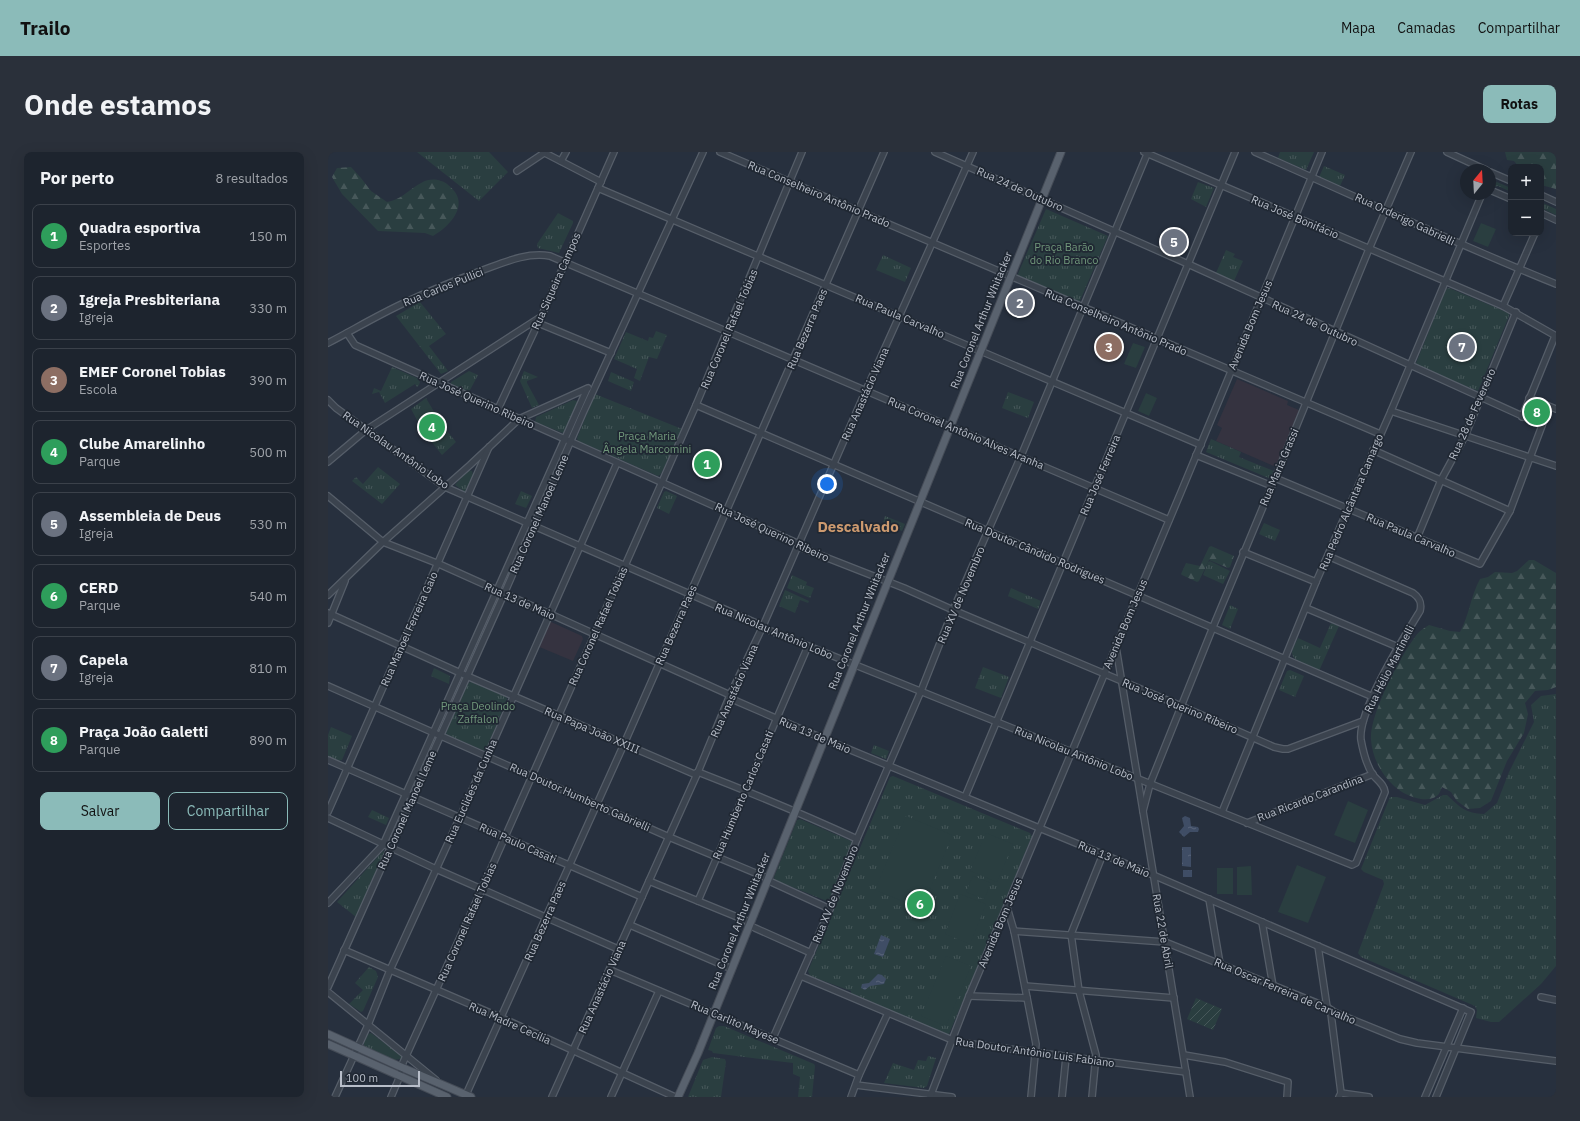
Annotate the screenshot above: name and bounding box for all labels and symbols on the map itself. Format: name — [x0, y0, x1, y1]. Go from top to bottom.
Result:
street label: Rua Conselheiro Antônio Prado — [746, 158, 892, 230]
street label: Rua 24 de Outubro — [975, 164, 1065, 214]
north arrow — [1460, 164, 1496, 200]
street label: Rua Orderigo Gabrielli — [1353, 190, 1457, 248]
street label: Rua José Bonifácio — [1249, 192, 1341, 242]
pin: 5 — [1161, 227, 1187, 257]
street label: Rua Siqueira Campos — [528, 230, 584, 332]
park label: Praça Barão do Rio Branco — [1030, 240, 1098, 267]
street label: Rua Coronel Arthur Whitacker — [947, 249, 1015, 391]
street label: Rua Carlos Pullici — [401, 264, 485, 310]
street label: Rua Coronel Rafael Tobias — [697, 267, 761, 391]
street label: Avenida Bom Jesus — [1225, 278, 1275, 372]
street label: Rua Conselheiro Antônio Prado — [1043, 286, 1189, 358]
street label: Rua Bezerra Paes — [784, 287, 830, 371]
pin: 2 — [1007, 288, 1033, 318]
street label: Rua Paula Carvalho — [853, 291, 947, 341]
street label: Rua 24 de Outubro — [1270, 297, 1360, 349]
pin: 3 — [1096, 332, 1122, 362]
pin: 7 — [1449, 332, 1475, 362]
street label: Rua Anastácio Viana — [838, 345, 892, 443]
street label: Rua 28 de Fevereiro — [1446, 366, 1498, 462]
street label: Rua José Querino Ribeiro — [417, 368, 537, 432]
street label: Rua Coronel Antônio Alves Aranha — [886, 394, 1046, 472]
pin: 8 — [1524, 397, 1550, 427]
street label: Rua Nicolau Antônio Lobo — [340, 408, 452, 492]
pin: 4 — [419, 412, 445, 442]
street label: Rua Maria Grassi — [1256, 426, 1302, 508]
park label: Praça Maria Ângela Marcomini — [603, 429, 691, 456]
street label: Rua Pedro Alcântara Camargo — [1316, 432, 1386, 572]
street label: Rua José Ferreira — [1077, 433, 1123, 517]
pin: 1 — [694, 449, 720, 479]
street label: Rua Coronel Manoel Leme — [506, 452, 572, 576]
your location — [817, 474, 837, 494]
street label: Rua José Querino Ribeiro — [713, 499, 831, 565]
street label: Rua Paula Carvalho — [1364, 510, 1458, 560]
street label: Rua Doutor Cândido Rodrigues — [963, 515, 1107, 587]
district label: Descalvado — [817, 517, 899, 536]
street label: Rua XV de Novembro — [934, 544, 988, 646]
street label: Rua Coronel Arthur Whitacker — [825, 550, 893, 692]
street label: Rua Coronel Rafael Tobias — [565, 564, 631, 688]
street label: Rua Manoel Ferreira Gaio — [377, 569, 441, 689]
street label: Avenida Bom Jesus — [1100, 577, 1150, 671]
street label: Rua 13 de Maio — [482, 579, 558, 623]
street label: Rua Bezerra Paes — [652, 583, 700, 667]
street label: Rua Nicolau Antônio Lobo — [713, 600, 835, 662]
street label: Rua Hélio Martinelli — [1361, 623, 1417, 715]
street label: Rua Anastácio Viana — [707, 642, 761, 740]
street label: Rua José Querino Ribeiro — [1120, 675, 1240, 737]
park label: Praça Deolindo Zaffalon — [441, 699, 515, 726]
street label: Rua Papa João XXIII — [542, 704, 642, 756]
street label: Rua 13 de Maio — [777, 714, 853, 756]
street label: Rua Nicolau Antônio Lobo — [1013, 723, 1135, 783]
street label: Rua Humberto Carlos Casati — [709, 728, 777, 862]
street label: Rua Euclides da Cunha — [442, 737, 500, 845]
street label: Rua Coronel Manoel Leme — [374, 748, 440, 872]
street label: Rua Doutor Humberto Gabrielli — [508, 760, 652, 834]
street label: Rua Ricardo Carandina — [1255, 771, 1365, 825]
street label: Rua Paulo Casati — [477, 820, 559, 866]
street label: Rua 13 de Maio — [1076, 838, 1152, 880]
street label: Rua XV de Novembro — [809, 843, 861, 945]
street label: Rua Coronel Arthur Whitacker — [705, 850, 773, 992]
street label: Rua Coronel Rafael Tobias — [434, 860, 500, 984]
street label: Avenida Bom Jesus — [975, 876, 1025, 970]
street label: Rua Bezerra Paes — [521, 879, 569, 963]
pin: 6 — [907, 889, 933, 919]
street label: Rua 22 de Abril — [1150, 892, 1176, 970]
street label: Rua Anastácio Viana — [575, 938, 629, 1036]
street label: Rua Oscar Ferreira de Carvalho — [1212, 955, 1358, 1027]
street label: Rua Carlito Mayese — [689, 997, 781, 1047]
street label: Rua Madre Cecília — [467, 999, 553, 1047]
street label: Rua Doutor Antônio Luis Fabiano — [955, 1034, 1115, 1070]
scale bar — [340, 1069, 420, 1088]

